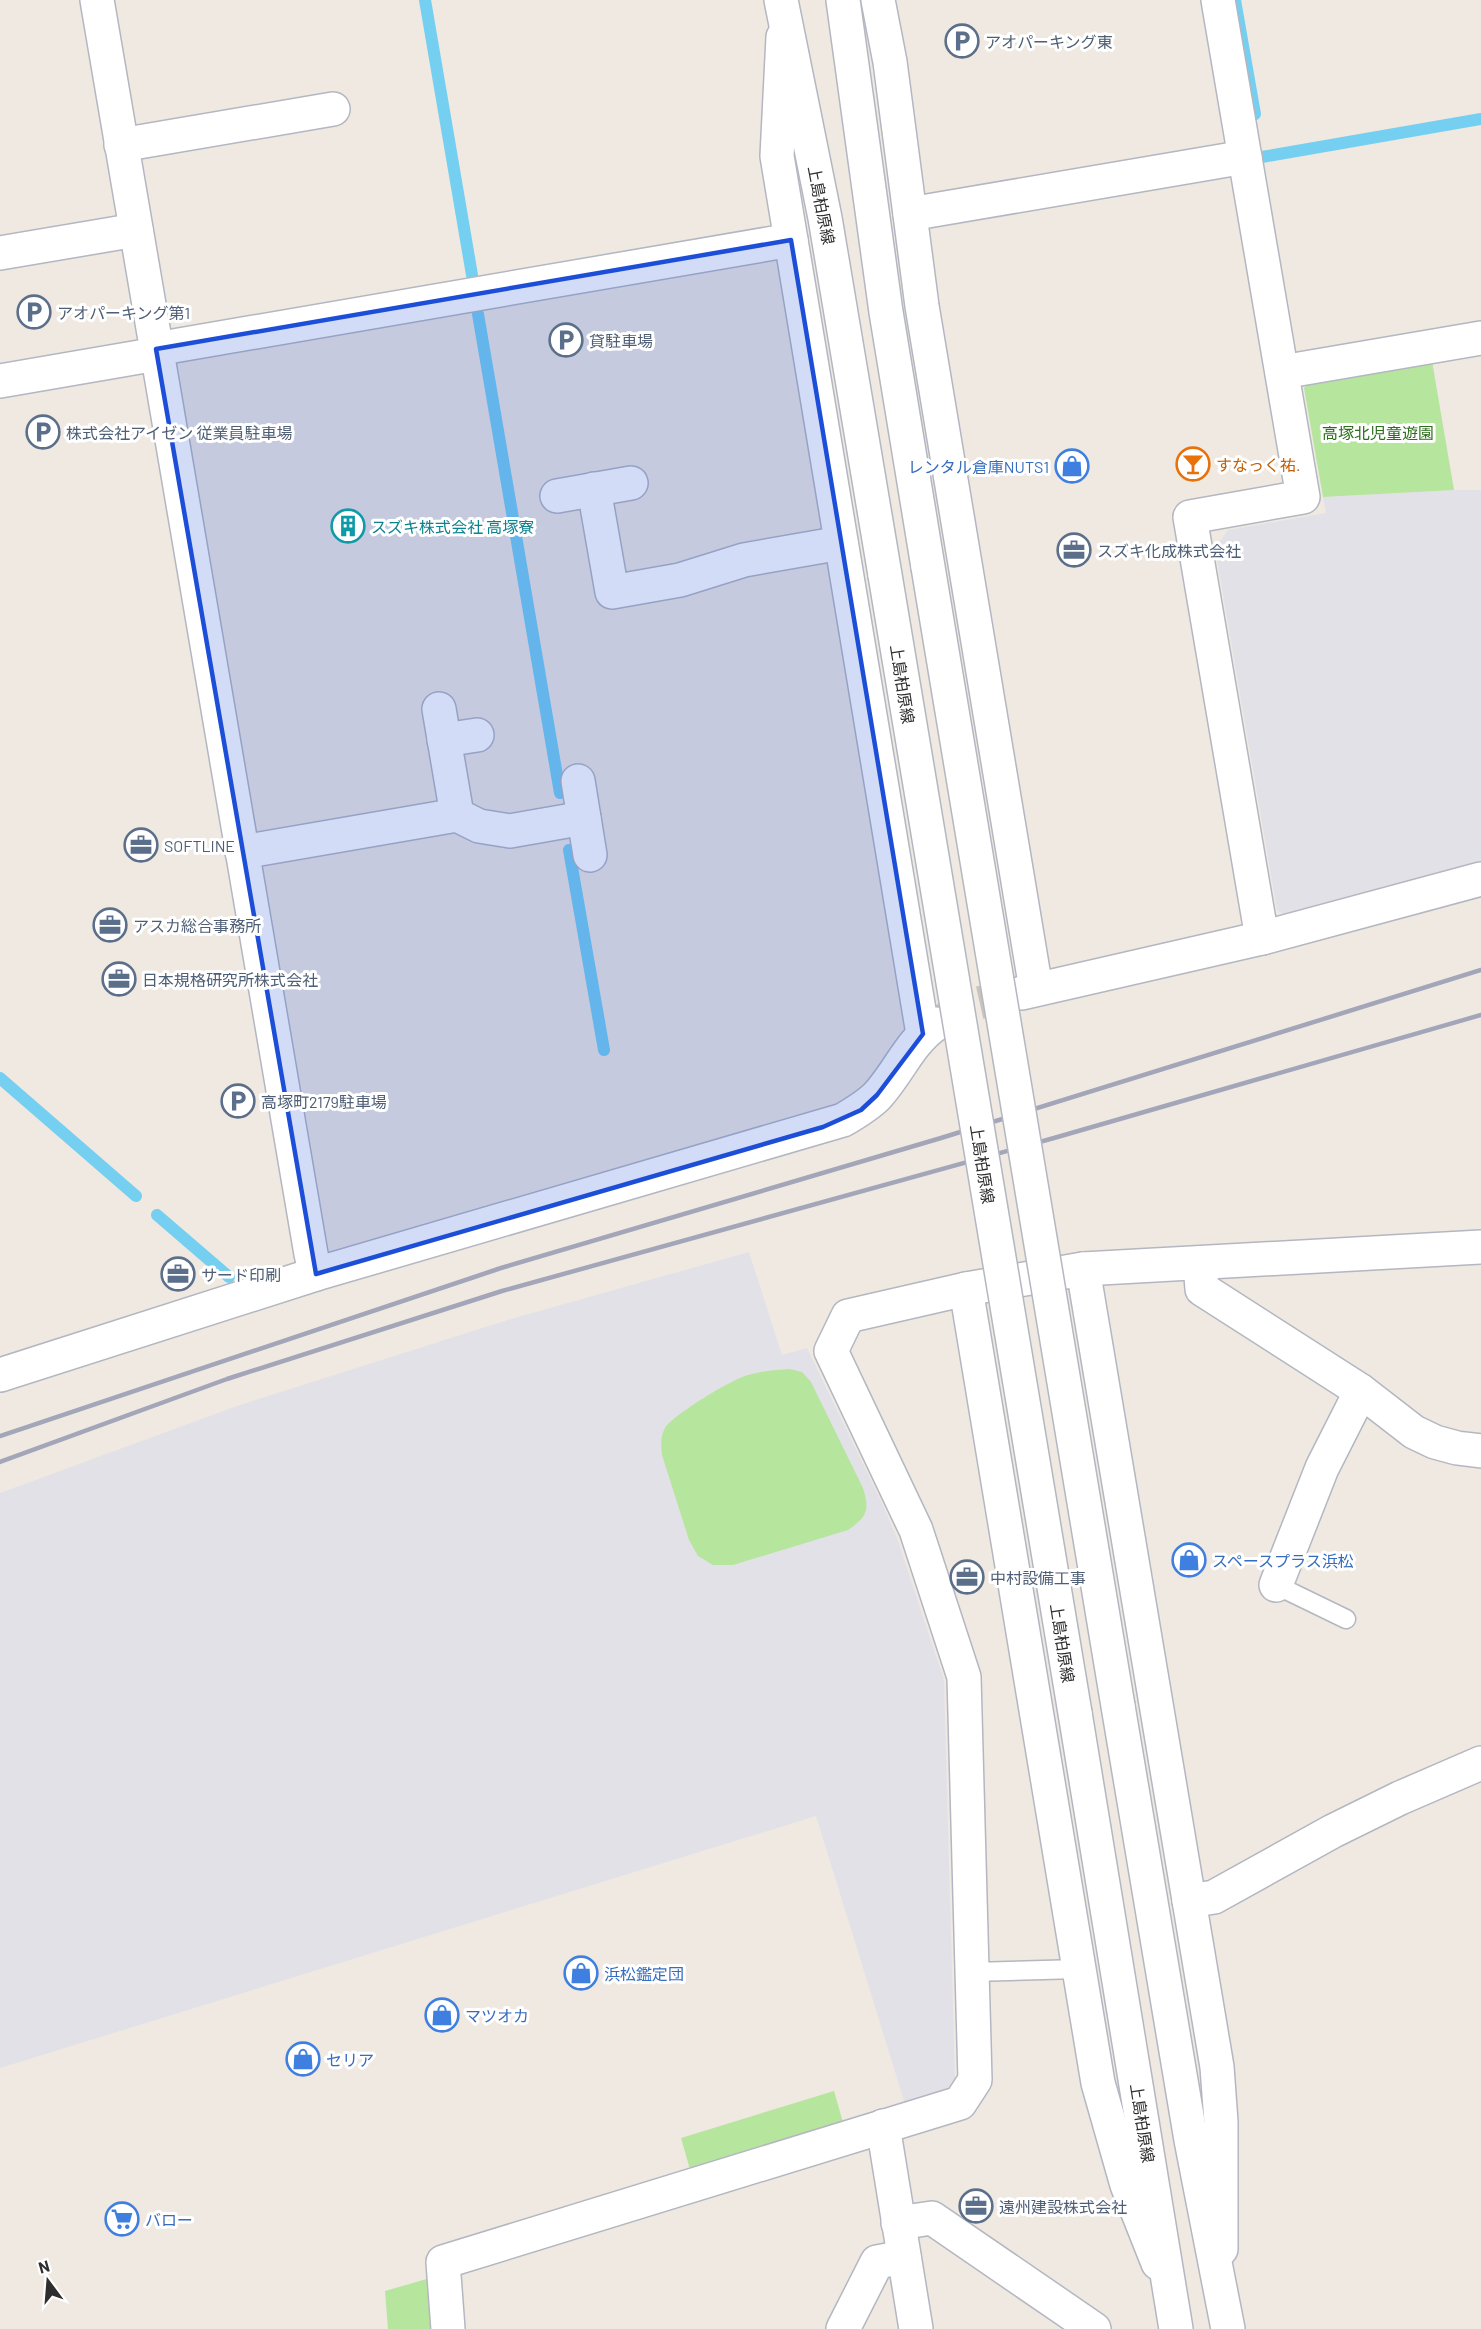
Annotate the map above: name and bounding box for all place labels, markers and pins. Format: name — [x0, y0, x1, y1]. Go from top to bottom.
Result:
parking icon: アオパーキング東 — [944, 23, 980, 59]
place label: アオパーキング東 — [985, 32, 1113, 51]
parking icon: アオパーキング第1 — [16, 294, 52, 330]
place label: アオパーキング第1 — [57, 303, 190, 322]
parking icon: 貸駐車場 — [548, 322, 584, 358]
place label: 貸駐車場 — [589, 331, 653, 350]
parking icon: 株式会社アイゼン 従業員駐車場 — [25, 414, 61, 450]
place label: 株式会社アイゼン 従業員駐車場 — [66, 423, 292, 442]
bar icon: すなっく祐. — [1175, 446, 1211, 482]
shop icon: レンタル倉庫NUTS1 — [1054, 448, 1090, 484]
place label: すなっく祐. — [1216, 455, 1300, 474]
place label: レンタル倉庫NUTS1 — [908, 457, 1049, 476]
building icon: スズキ株式会社 高塚寮 — [330, 508, 366, 544]
place label: スズキ株式会社 高塚寮 — [371, 517, 534, 536]
office icon: スズキ化成株式会社 — [1056, 532, 1092, 568]
place label: スズキ化成株式会社 — [1097, 541, 1241, 560]
office icon: SOFTLINE — [123, 827, 159, 863]
place label: SOFTLINE — [164, 836, 235, 855]
office icon: アスカ総合事務所 — [92, 907, 128, 943]
place label: アスカ総合事務所 — [133, 916, 261, 935]
office icon: 日本規格研究所株式会社 — [101, 961, 137, 997]
place label: 日本規格研究所株式会社 — [142, 970, 318, 989]
parking icon: 高塚町2179駐車場 — [220, 1083, 256, 1119]
place label: 高塚町2179駐車場 — [261, 1092, 387, 1111]
office icon: サード印刷 — [160, 1256, 196, 1292]
place label: サード印刷 — [201, 1265, 281, 1284]
shop icon: スペースプラス浜松 — [1171, 1542, 1207, 1578]
place label: スペースプラス浜松 — [1212, 1551, 1354, 1570]
office icon: 中村設備工事 — [949, 1559, 985, 1595]
place label: 中村設備工事 — [990, 1568, 1086, 1587]
shop icon: 浜松鑑定団 — [563, 1955, 599, 1991]
place label: 浜松鑑定団 — [604, 1964, 684, 1983]
shop icon: マツオカ — [424, 1997, 460, 2033]
place label: マツオカ — [465, 2006, 529, 2025]
shop icon: セリア — [285, 2041, 321, 2077]
place label: セリア — [326, 2050, 374, 2069]
office icon: 遠州建設株式会社 — [958, 2188, 994, 2224]
place label: 遠州建設株式会社 — [999, 2197, 1127, 2216]
supermarket icon: バロー — [104, 2201, 140, 2237]
place label: バロー — [145, 2210, 193, 2229]

